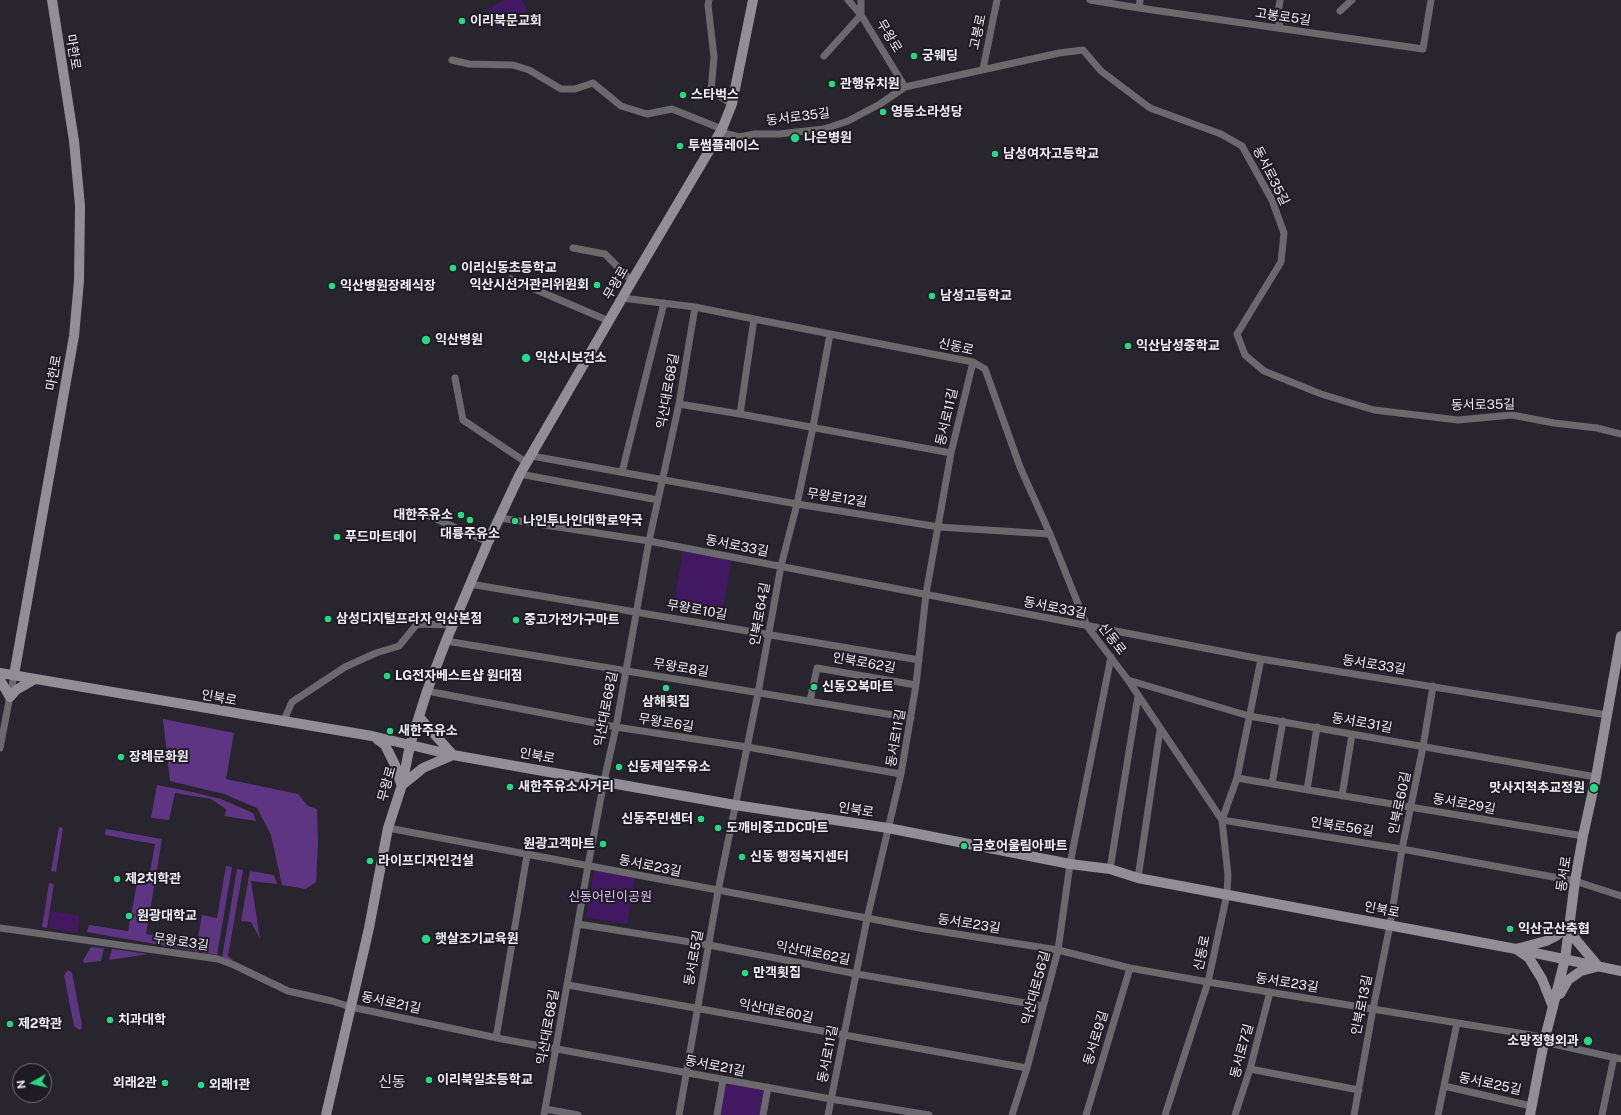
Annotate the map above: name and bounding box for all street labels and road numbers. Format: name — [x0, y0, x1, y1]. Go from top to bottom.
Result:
street label: 고봉로5길 — [1254, 5, 1312, 29]
street label: 고봉로 — [967, 13, 989, 51]
street label: 무왕로 — [873, 17, 905, 55]
street label: 마한로 — [62, 33, 84, 71]
street label: 동서로35길 — [765, 105, 831, 129]
street label: 동서로35길 — [1249, 144, 1293, 208]
street label: 무왕로 — [600, 264, 632, 302]
street label: 신동로 — [937, 335, 975, 359]
street label: 익산대로68길 — [654, 352, 682, 430]
street label: 마한로 — [43, 354, 65, 392]
street label: 동서로11길 — [933, 387, 961, 447]
street label: 동서로35길 — [1451, 397, 1515, 413]
street label: 무왕로12길 — [806, 486, 868, 510]
street label: 동서로33길 — [704, 532, 770, 560]
street label: 인북로64길 — [747, 581, 773, 647]
street label: 동서로33길 — [1022, 594, 1088, 622]
street label: 무왕로10길 — [666, 597, 728, 623]
street label: 신동로 — [1095, 620, 1129, 658]
street label: 인북로62길 — [831, 650, 897, 676]
street label: 동서로33길 — [1341, 652, 1407, 678]
street label: 무왕로8길 — [652, 656, 710, 680]
street label: 익산대로68길 — [591, 670, 621, 748]
street label: 인북로 — [200, 687, 238, 709]
street label: 동서로11길 — [883, 708, 909, 768]
street label: 동서로31길 — [1330, 710, 1394, 736]
street label: 무왕로6길 — [637, 711, 695, 735]
street label: 인북로 — [518, 745, 556, 767]
street label: 무왕로 — [375, 765, 399, 803]
street label: 인북로60길 — [1386, 770, 1414, 836]
street label: 동서로29길 — [1431, 791, 1497, 817]
street label: 인북로 — [837, 799, 875, 821]
street label: 인북로56길 — [1309, 814, 1375, 840]
street label: 동서로23길 — [617, 852, 683, 880]
street label: 동서로 — [1553, 855, 1575, 893]
street label: 인북로 — [1363, 899, 1401, 921]
street label: 동서로23길 — [936, 911, 1002, 937]
street label: 동서로5길 — [681, 929, 707, 987]
street label: 무왕로3길 — [152, 930, 210, 954]
street label: 신동로 — [1191, 934, 1213, 972]
street label: 익산대로62길 — [774, 938, 852, 968]
street label: 익산대로56길 — [1019, 949, 1053, 1027]
street label: 동서로23길 — [1254, 970, 1320, 996]
street label: 인북로13길 — [1348, 973, 1376, 1037]
street label: 익산대로68길 — [534, 988, 562, 1066]
street label: 동서로21길 — [360, 989, 422, 1017]
street label: 익산대로60길 — [737, 996, 815, 1026]
street label: 동서로9길 — [1080, 1009, 1112, 1067]
street label: 동서로7길 — [1227, 1022, 1257, 1080]
street label: 동서로11길 — [815, 1024, 841, 1084]
street label: 동서로21길 — [684, 1053, 746, 1079]
street label: 동서로25길 — [1457, 1070, 1523, 1098]

